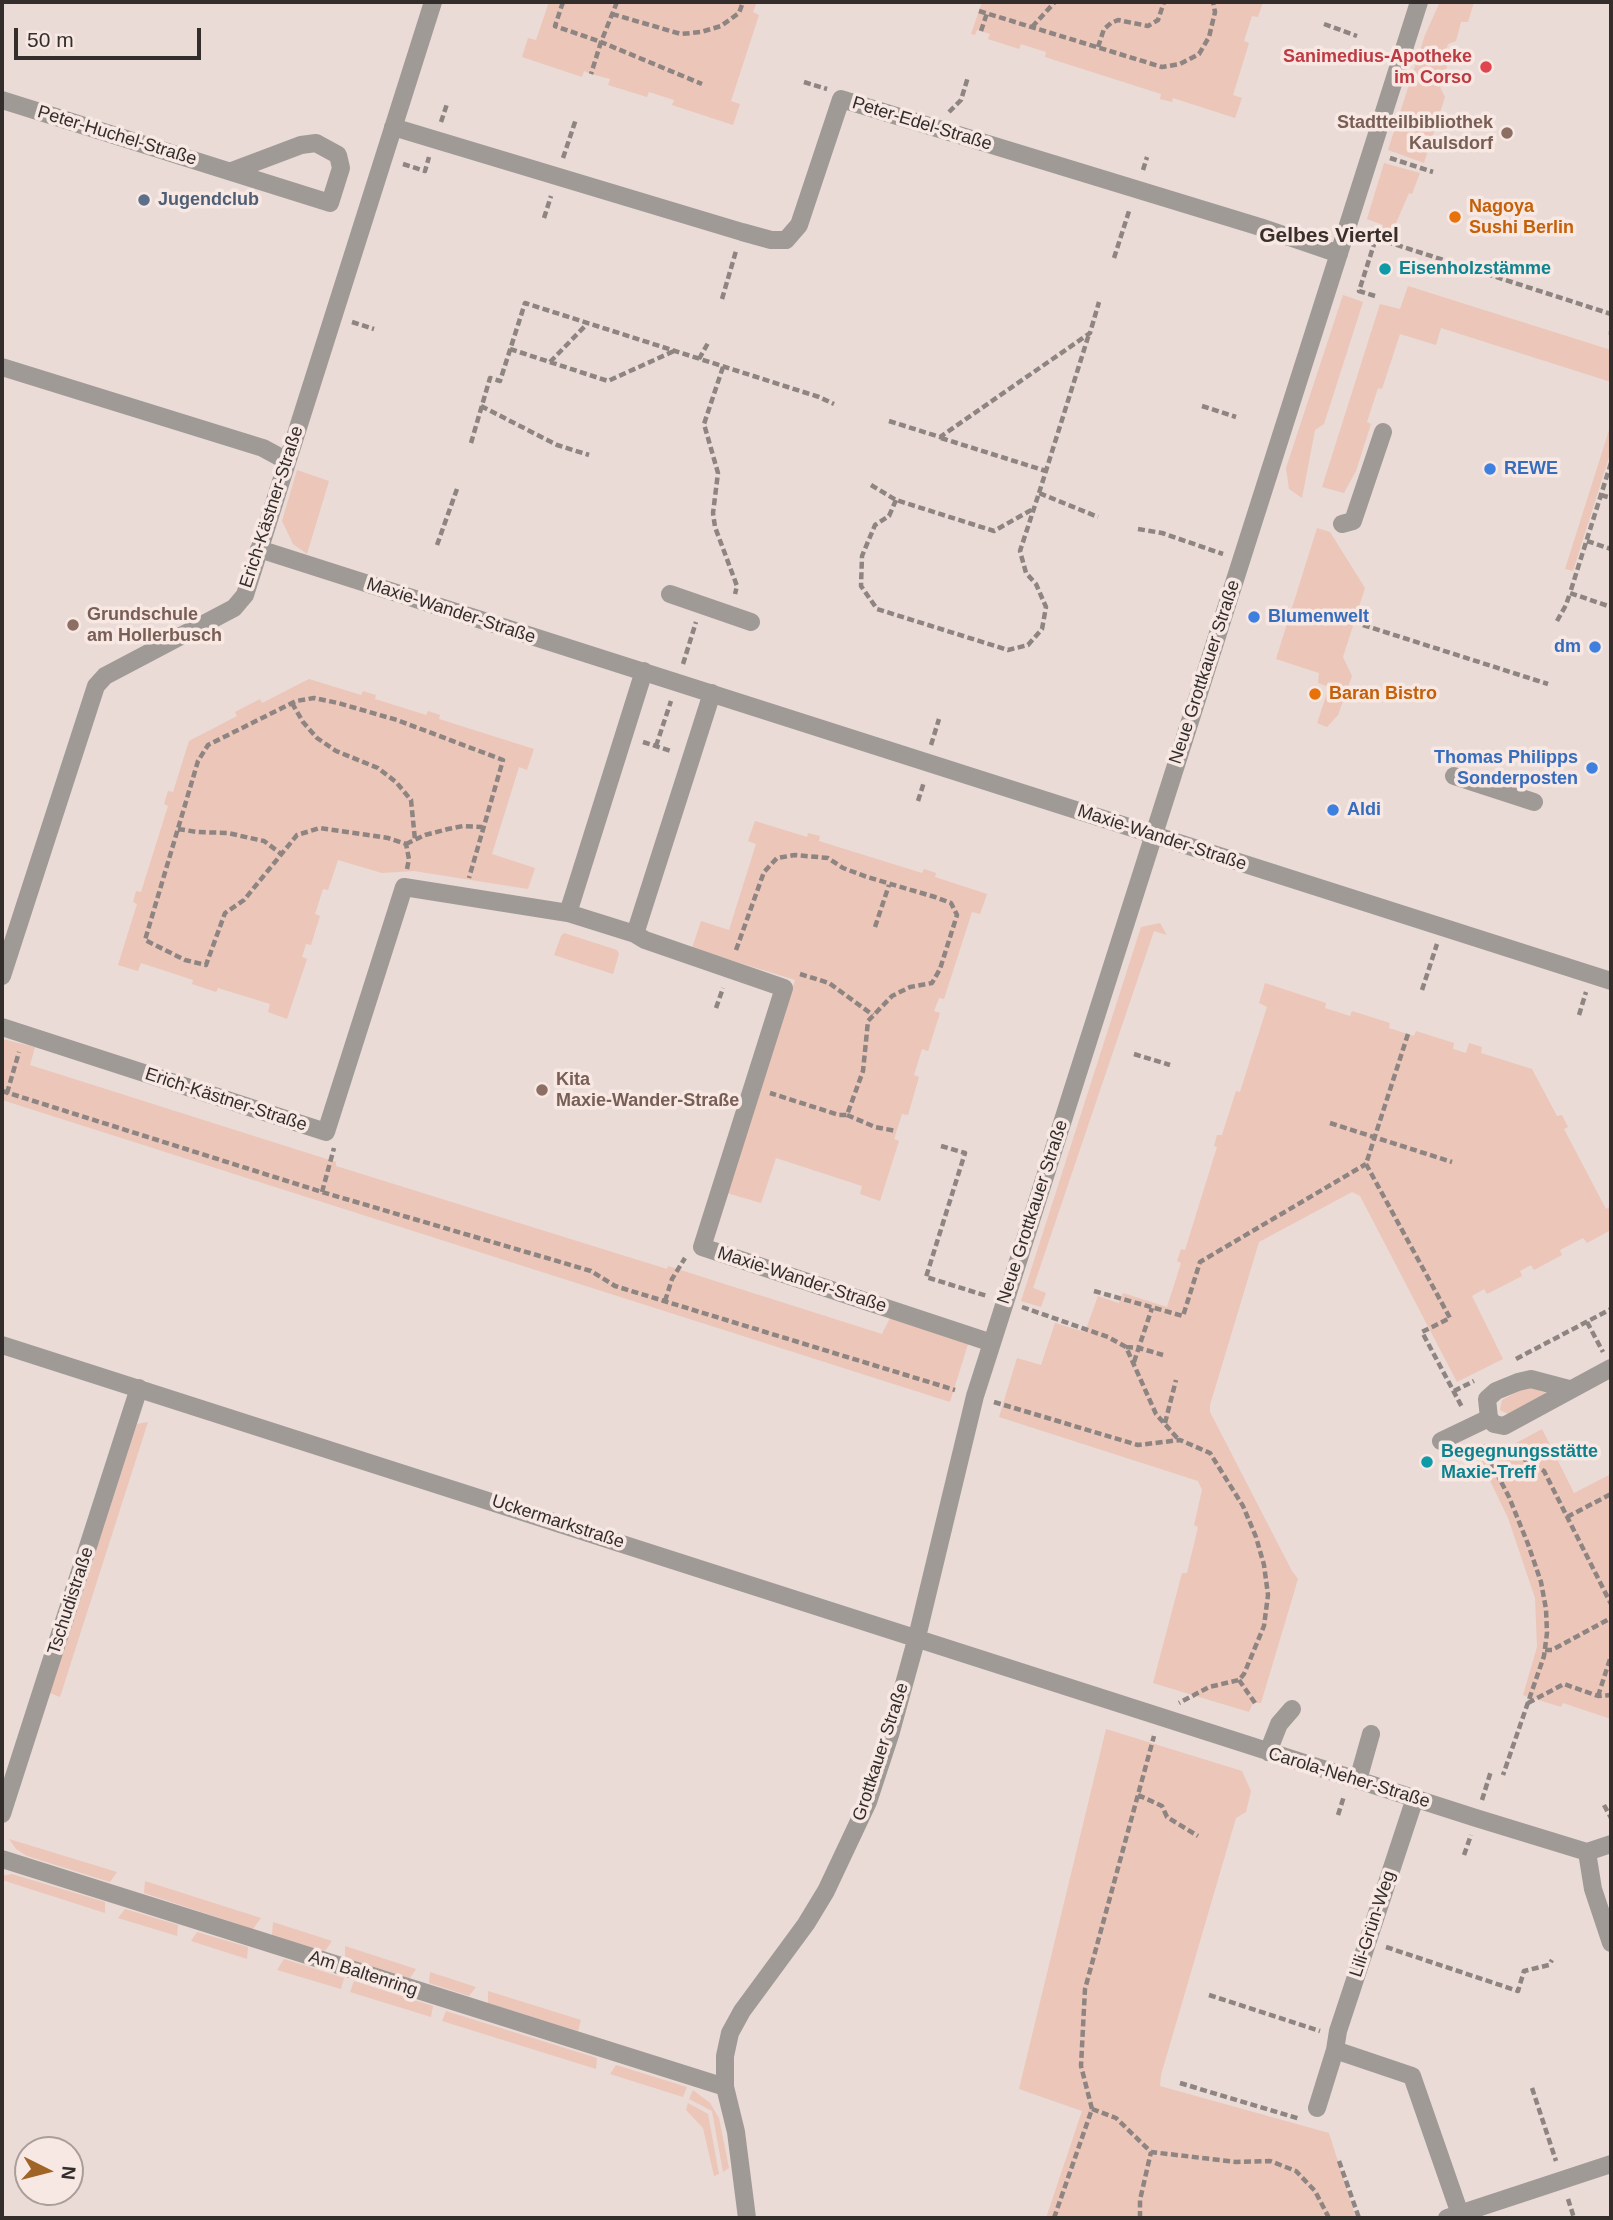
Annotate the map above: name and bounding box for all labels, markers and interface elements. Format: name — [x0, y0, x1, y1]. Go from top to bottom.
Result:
scale bar — [18, 14, 205, 58]
text: 50 m — [27, 28, 74, 51]
place label: Sanimedius-Apotheke im Corso — [1283, 46, 1472, 88]
marker: Sanimedius-Apotheke im Corso — [1478, 59, 1494, 75]
street label: Peter-Edel-Straße — [849, 92, 995, 156]
street label: Peter-Huchel-Straße — [35, 102, 199, 170]
place label: Stadtteilbibliothek Kaulsdorf — [1337, 112, 1493, 154]
marker: Stadtteilbibliothek Kaulsdorf — [1499, 125, 1515, 141]
place label: Jugendclub — [158, 189, 259, 211]
marker: Jugendclub — [136, 192, 152, 208]
place label: Nagoya Sushi Berlin — [1469, 196, 1574, 238]
marker: Nagoya Sushi Berlin — [1447, 209, 1463, 225]
district label: Gelbes Viertel — [1259, 223, 1399, 249]
place label: Eisenholzstämme — [1399, 258, 1551, 280]
marker: Eisenholzstämme — [1377, 261, 1393, 277]
street label: Erich-Kästner-Straße — [236, 423, 308, 591]
place label: REWE — [1504, 458, 1558, 480]
marker: REWE — [1482, 461, 1498, 477]
street label: Maxie-Wander-Straße — [364, 573, 538, 649]
street label: Neue Grottkauer Straße — [1165, 577, 1245, 767]
place label: Grundschule am Hollerbusch — [87, 604, 222, 646]
place label: Blumenwelt — [1268, 606, 1369, 628]
marker: Blumenwelt — [1246, 609, 1262, 625]
marker: Grundschule am Hollerbusch — [65, 617, 81, 633]
place label: dm — [1554, 636, 1581, 658]
marker: dm — [1587, 639, 1603, 655]
place label: Baran Bistro — [1329, 683, 1437, 705]
marker: Baran Bistro — [1307, 686, 1323, 702]
place label: Thomas Philipps Sonderposten — [1434, 747, 1578, 790]
marker: Thomas Philipps Sonderposten — [1584, 760, 1600, 776]
place label: Aldi — [1347, 799, 1381, 821]
street label: Maxie-Wander-Straße — [1075, 800, 1249, 876]
marker: Aldi — [1325, 802, 1341, 818]
street label: Erich-Kästner-Straße — [142, 1064, 310, 1136]
place label: Kita Maxie-Wander-Straße — [556, 1069, 739, 1112]
marker: Kita Maxie-Wander-Straße — [534, 1082, 550, 1098]
street label: Neue Grottkauer Straße — [993, 1117, 1073, 1307]
street label: Maxie-Wander-Straße — [715, 1242, 889, 1318]
place label: Begegnungsstätte Maxie-Treff — [1441, 1441, 1598, 1484]
marker: Begegnungsstätte Maxie-Treff — [1419, 1454, 1435, 1470]
street label: Uckermarkstraße — [489, 1490, 627, 1554]
street label: Tschudistraße — [43, 1544, 99, 1658]
street label: Grottkauer Straße — [848, 1680, 914, 1824]
street label: Carola-Neher-Straße — [1265, 1743, 1433, 1813]
street label: Lili-Grün-Weg — [1346, 1868, 1400, 1980]
street label: Am Baltenring — [306, 1946, 420, 2002]
north arrow — [14, 2136, 84, 2206]
text: N — [57, 2165, 80, 2181]

